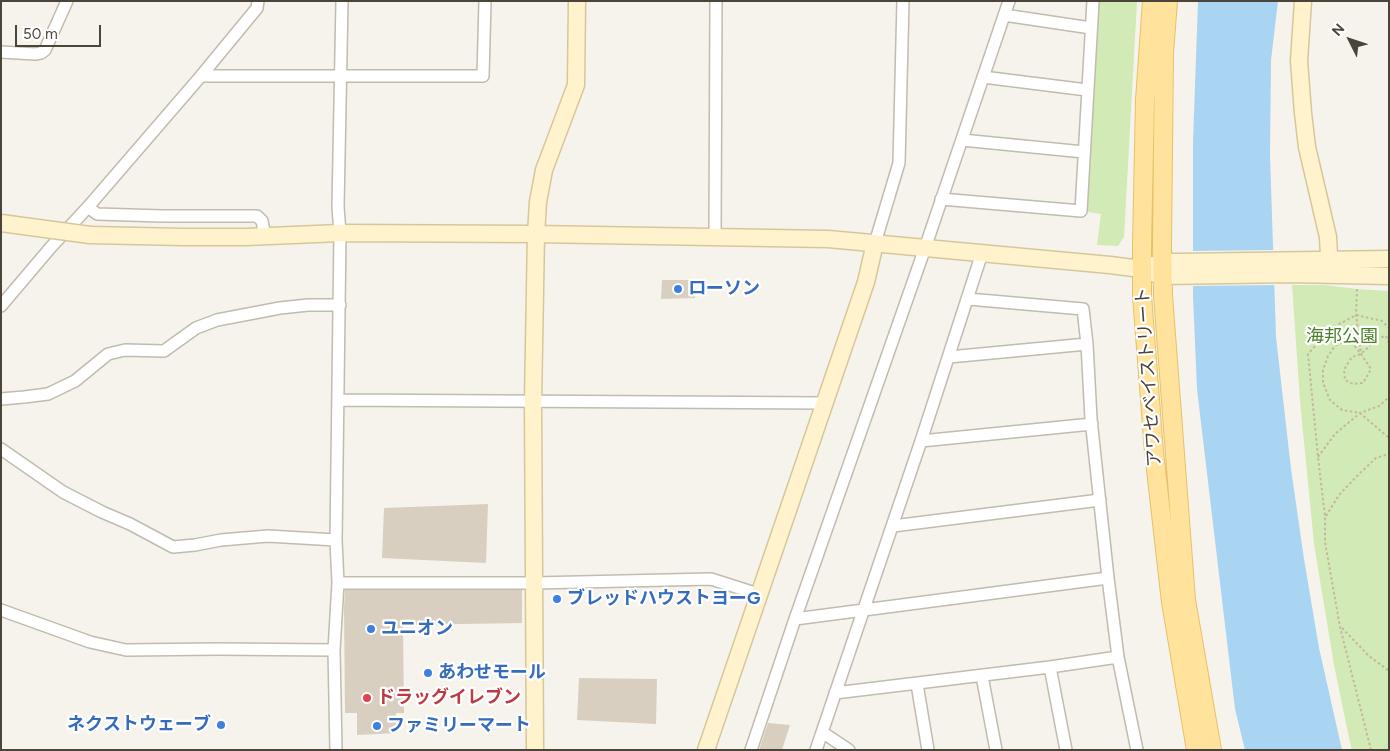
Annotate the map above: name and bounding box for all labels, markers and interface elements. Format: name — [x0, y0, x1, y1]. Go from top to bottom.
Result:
scale bar — [18, 15, 104, 47]
north arrow — [1325, 15, 1375, 65]
text: N — [1328, 20, 1348, 39]
text: 50 m — [23, 25, 58, 43]
place label: ローソン — [688, 278, 760, 300]
marker: ローソン — [672, 283, 684, 295]
street label: アワセベイストリート — [1132, 286, 1166, 468]
park label: 海邦公園 — [1306, 326, 1378, 348]
place label: ブレッドハウストヨーG — [567, 588, 760, 610]
marker: ブレッドハウストヨーG — [551, 593, 563, 605]
place label: ユニオン — [381, 618, 453, 640]
marker: ユニオン — [365, 623, 377, 635]
place label: あわせモール — [438, 662, 546, 684]
marker: あわせモール — [422, 667, 434, 679]
place label: ドラッグイレブン — [377, 687, 521, 709]
marker: ドラッグイレブン — [361, 692, 373, 704]
place label: ネクストウェーブ — [67, 714, 211, 736]
place label: ファミリーマート — [387, 715, 531, 737]
marker: ネクストウェーブ — [215, 719, 227, 731]
marker: ファミリーマート — [371, 720, 383, 732]

